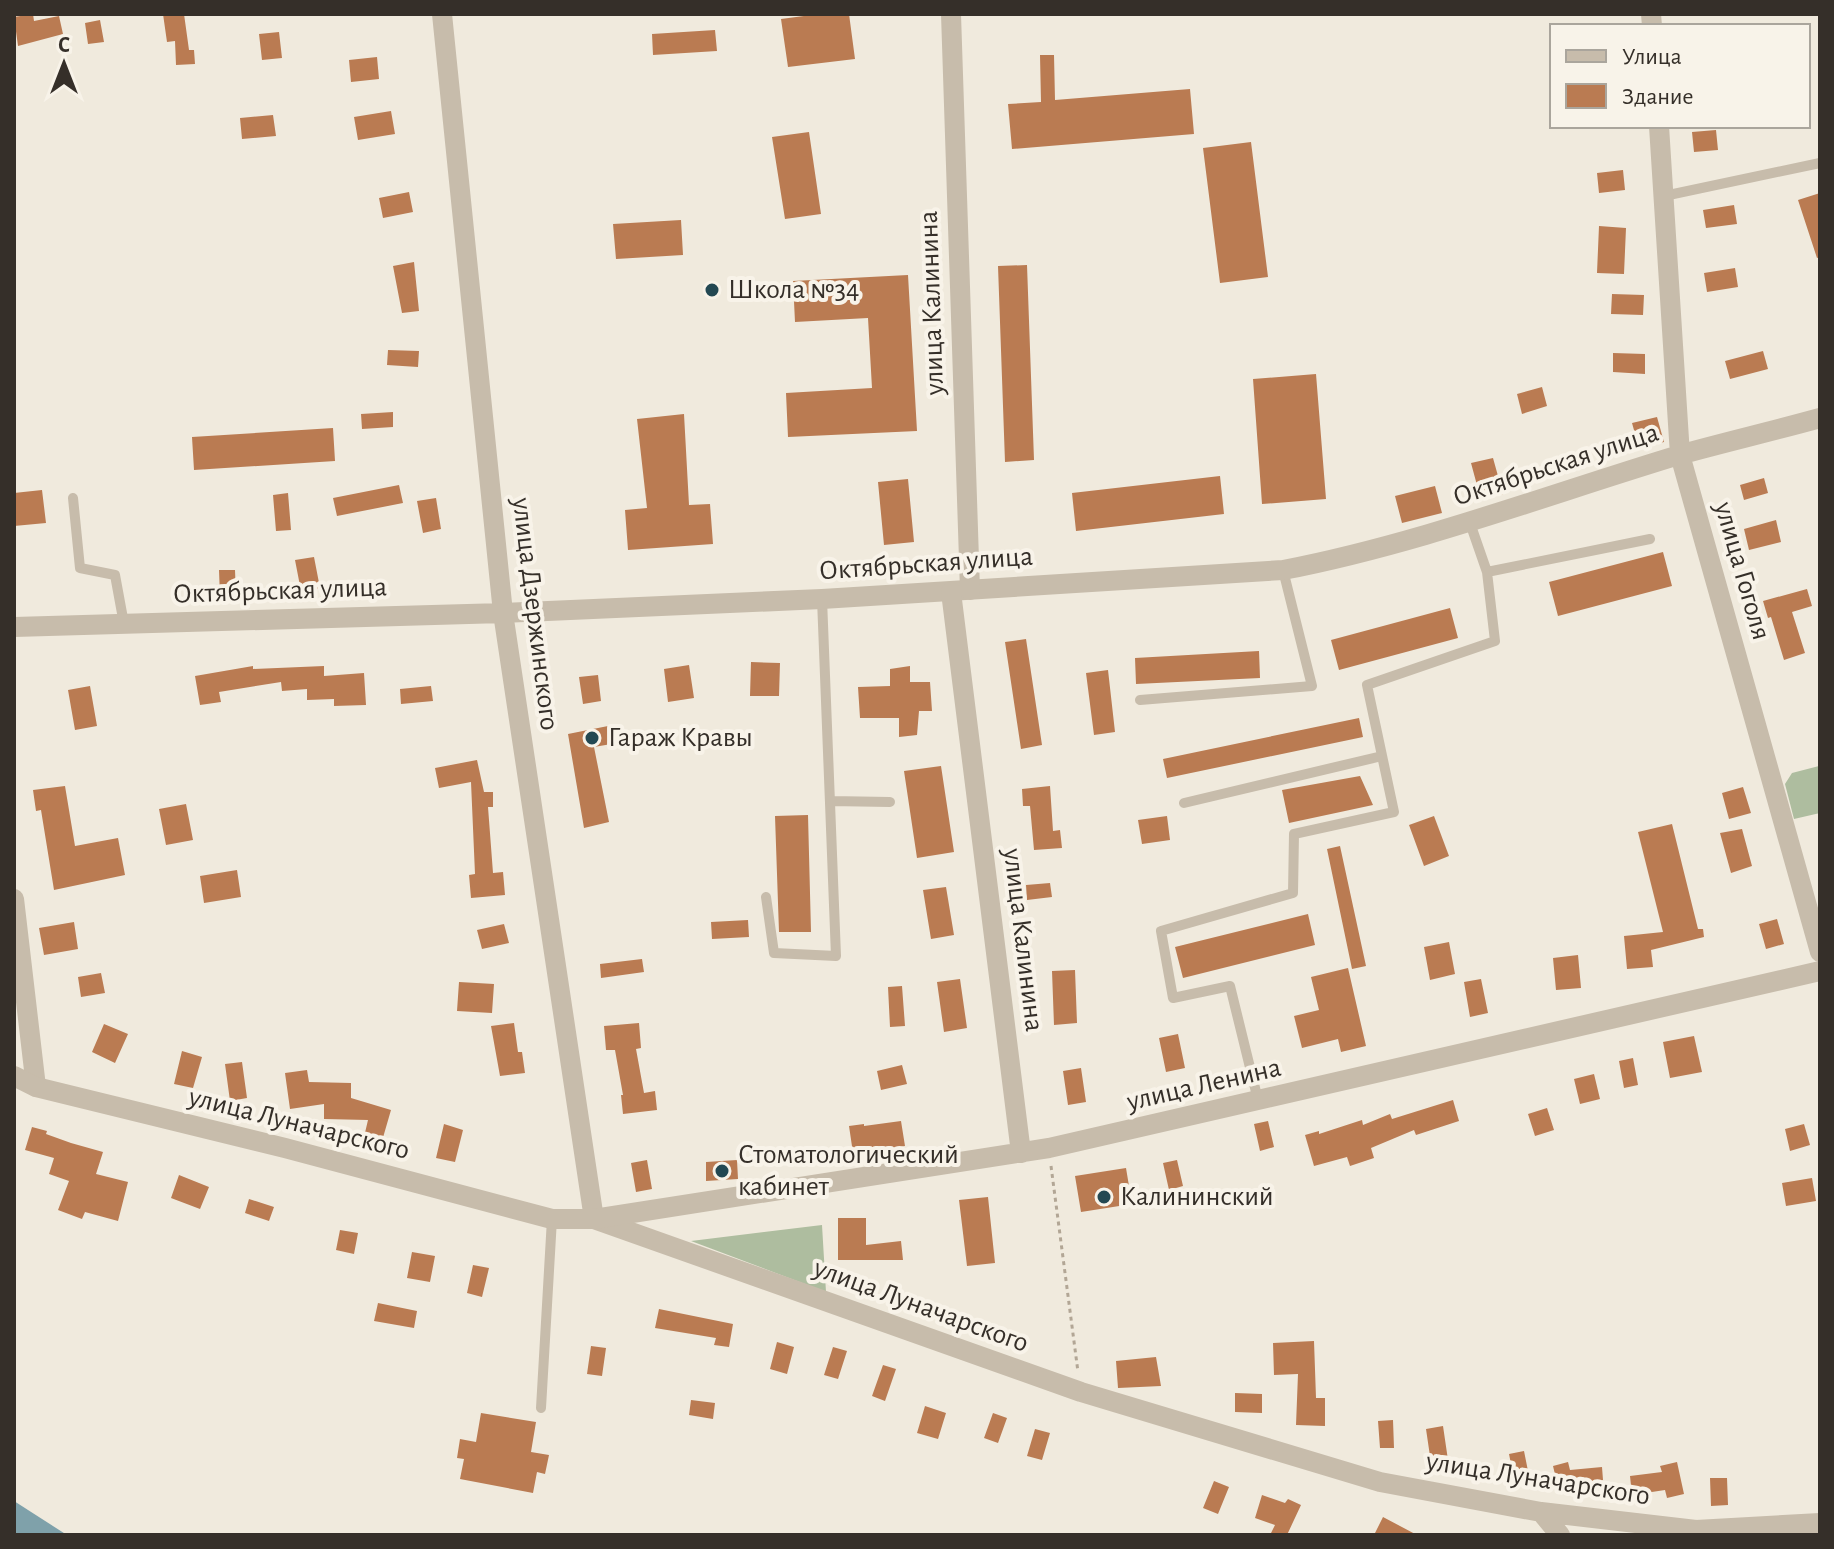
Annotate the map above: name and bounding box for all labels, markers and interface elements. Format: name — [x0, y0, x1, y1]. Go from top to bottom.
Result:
north arrow — [24, 24, 104, 104]
legend — [1550, 24, 1810, 128]
text: С — [58, 34, 70, 56]
text: Улица — [1622, 45, 1682, 69]
text: Здание — [1622, 85, 1693, 109]
street label: улица Калинина — [915, 210, 949, 397]
place label: Школа №34 — [728, 276, 859, 304]
marker: Школа №34 — [703, 281, 721, 299]
street label: Октябрьская улица — [1450, 419, 1662, 511]
street label: улица Дзержинского — [507, 495, 563, 732]
street label: улица Гоголя — [1709, 498, 1775, 643]
street label: Октябрьская улица — [818, 543, 1034, 585]
street label: Октябрьская улица — [172, 573, 388, 609]
place label: Гараж Кравы — [608, 724, 753, 752]
marker: Гараж Кравы — [583, 729, 601, 747]
street label: улица Калинина — [998, 846, 1048, 1033]
street label: улица Ленина — [1123, 1054, 1284, 1117]
street label: улица Луначарского — [185, 1083, 412, 1165]
place label: Стоматологический кабинет — [738, 1141, 959, 1201]
marker: Стоматологический кабинет — [713, 1162, 731, 1180]
place label: Калининский — [1120, 1183, 1274, 1211]
marker: Калининский — [1095, 1188, 1113, 1206]
street label: улица Луначарского — [809, 1254, 1032, 1358]
street label: улица Луначарского — [1423, 1447, 1652, 1511]

